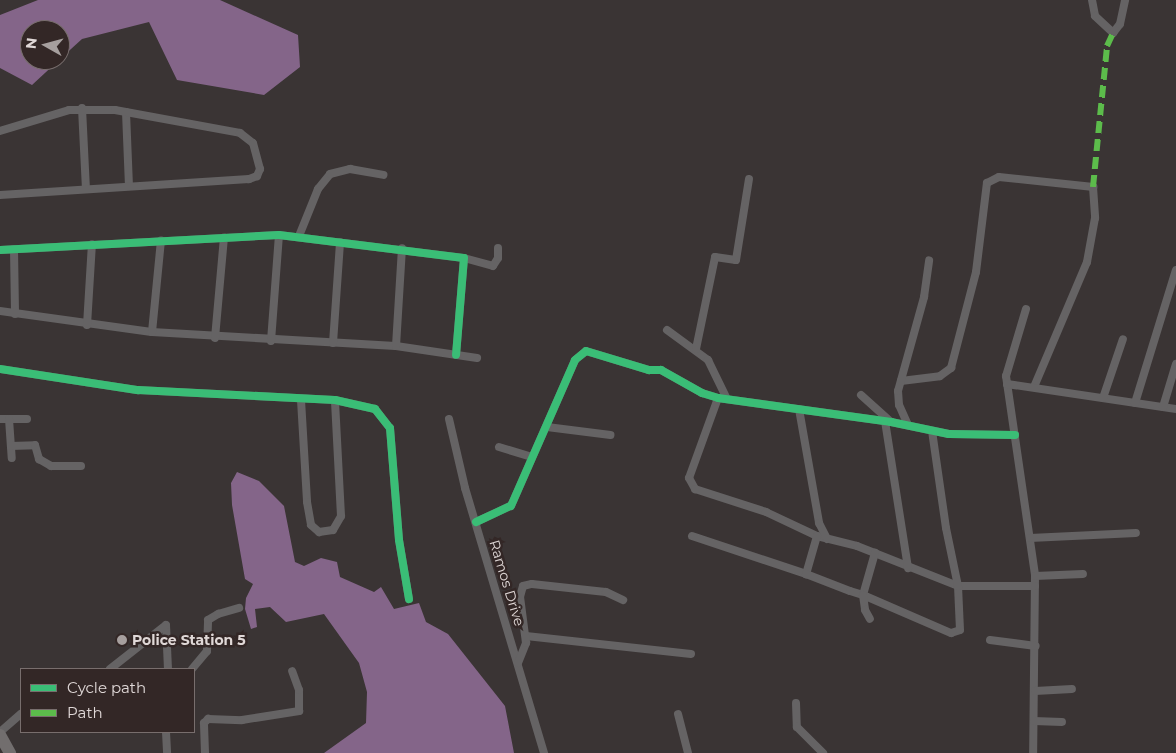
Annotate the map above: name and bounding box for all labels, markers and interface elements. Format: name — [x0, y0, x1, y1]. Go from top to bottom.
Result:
north arrow — [20, 20, 70, 70]
text: N — [21, 37, 41, 50]
street label: Ramos Drive — [486, 538, 528, 628]
place label: Police Station 5 — [132, 632, 246, 648]
marker: Police Station 5 — [116, 634, 128, 646]
legend — [20, 668, 195, 733]
text: Cycle path — [67, 678, 146, 697]
text: Path — [67, 703, 103, 722]

